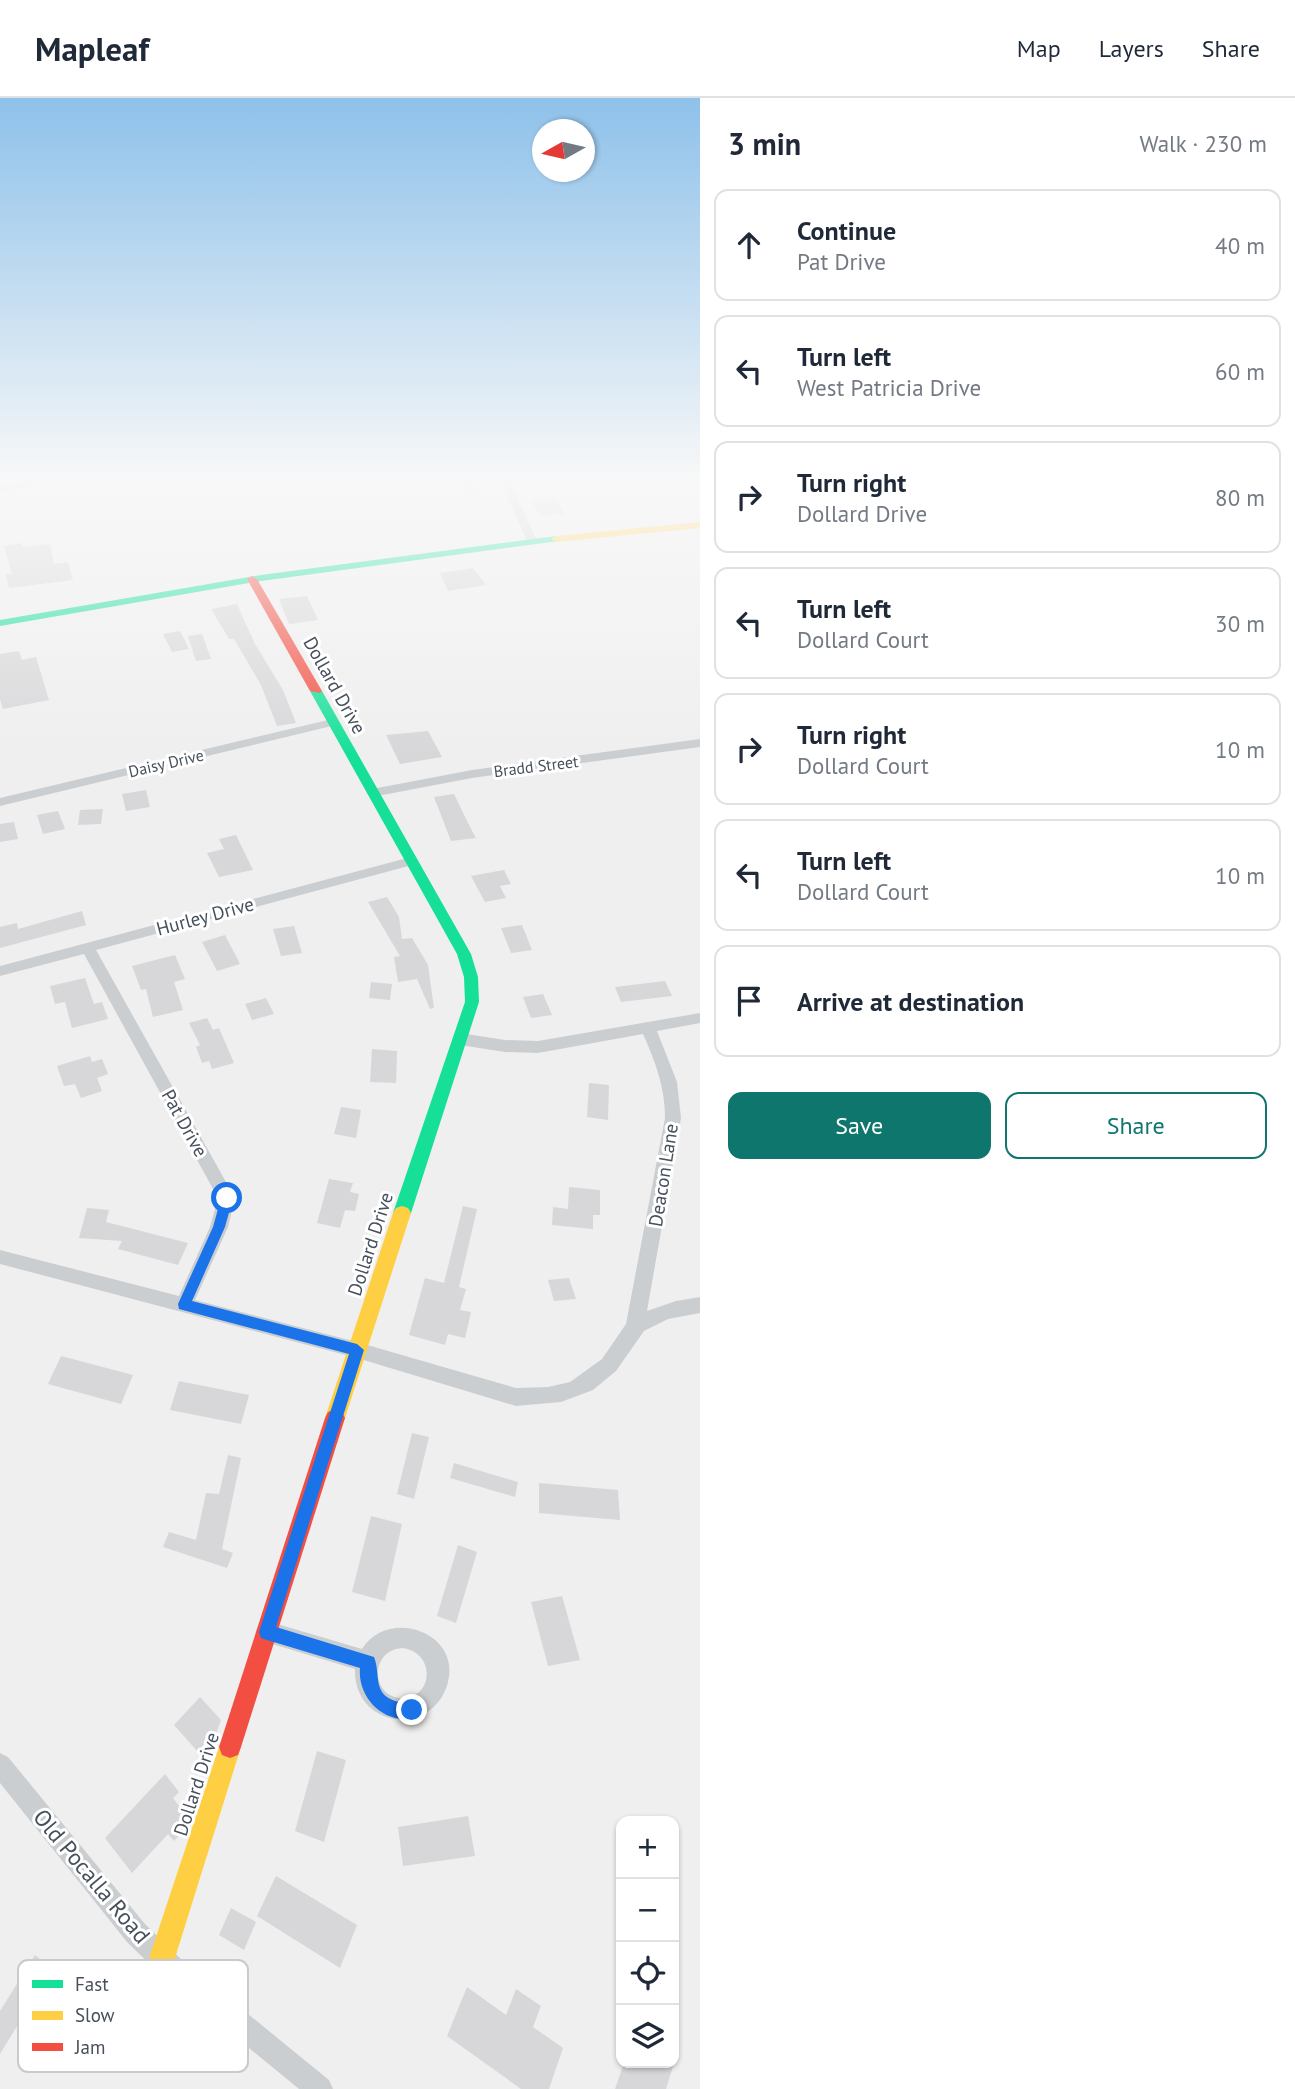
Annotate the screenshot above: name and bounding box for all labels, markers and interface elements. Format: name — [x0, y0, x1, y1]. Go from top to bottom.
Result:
text: Mapleaf — [35, 27, 149, 70]
text: Map — [1017, 33, 1061, 64]
text: Layers — [1099, 33, 1164, 64]
text: Share — [1202, 33, 1260, 64]
north arrow — [532, 119, 595, 182]
text: 3 min — [728, 124, 801, 163]
text: Walk · 230 m — [1140, 129, 1267, 158]
text: Continue — [797, 214, 896, 247]
icon: ahead — [730, 226, 768, 264]
text: 40 m — [1215, 231, 1265, 260]
text: Pat Drive — [797, 247, 886, 276]
text: Turn left — [797, 340, 891, 373]
icon: left — [730, 352, 768, 390]
text: 60 m — [1215, 357, 1265, 386]
text: West Patricia Drive — [797, 373, 981, 402]
text: Turn right — [797, 466, 906, 499]
icon: right — [730, 478, 768, 516]
text: 80 m — [1215, 483, 1265, 512]
text: Dollard Drive — [797, 499, 927, 528]
text: Turn left — [797, 592, 891, 625]
icon: left — [730, 604, 768, 642]
text: 30 m — [1215, 609, 1265, 638]
text: Dollard Court — [797, 625, 929, 654]
street label: Dollard Drive — [298, 632, 372, 738]
text: Turn right — [797, 718, 906, 751]
icon: right — [730, 730, 768, 768]
text: 10 m — [1215, 735, 1265, 764]
street label: Daisy Drive — [127, 745, 205, 781]
street label: Bradd Street — [493, 751, 580, 781]
text: Dollard Court — [797, 751, 929, 780]
text: Turn left — [797, 844, 891, 877]
icon: left — [730, 856, 768, 894]
text: 10 m — [1215, 861, 1265, 890]
text: Dollard Court — [797, 877, 929, 906]
street label: Hurley Drive — [154, 891, 256, 941]
icon: arrive — [730, 982, 768, 1020]
text: Arrive at destination — [797, 985, 1024, 1018]
street label: Pat Drive — [157, 1085, 213, 1161]
button: Save — [728, 1092, 991, 1159]
button: Share — [1005, 1092, 1267, 1159]
street label: Deacon Lane — [643, 1122, 683, 1228]
route start — [211, 1182, 242, 1213]
street label: Dollard Drive — [342, 1189, 398, 1299]
route end — [396, 1694, 427, 1725]
street label: Dollard Drive — [168, 1729, 224, 1839]
street label: Old Pocalla Road — [27, 1803, 157, 1949]
map controls — [616, 1816, 679, 2068]
button: + — [616, 1816, 679, 1879]
button: − — [616, 1879, 679, 1942]
button: locate — [616, 1942, 679, 2005]
legend — [18, 1960, 248, 2072]
text: Fast — [75, 1972, 109, 1996]
text: Slow — [75, 2003, 115, 2027]
button: layers — [616, 2005, 679, 2068]
text: Jam — [74, 2035, 105, 2059]

